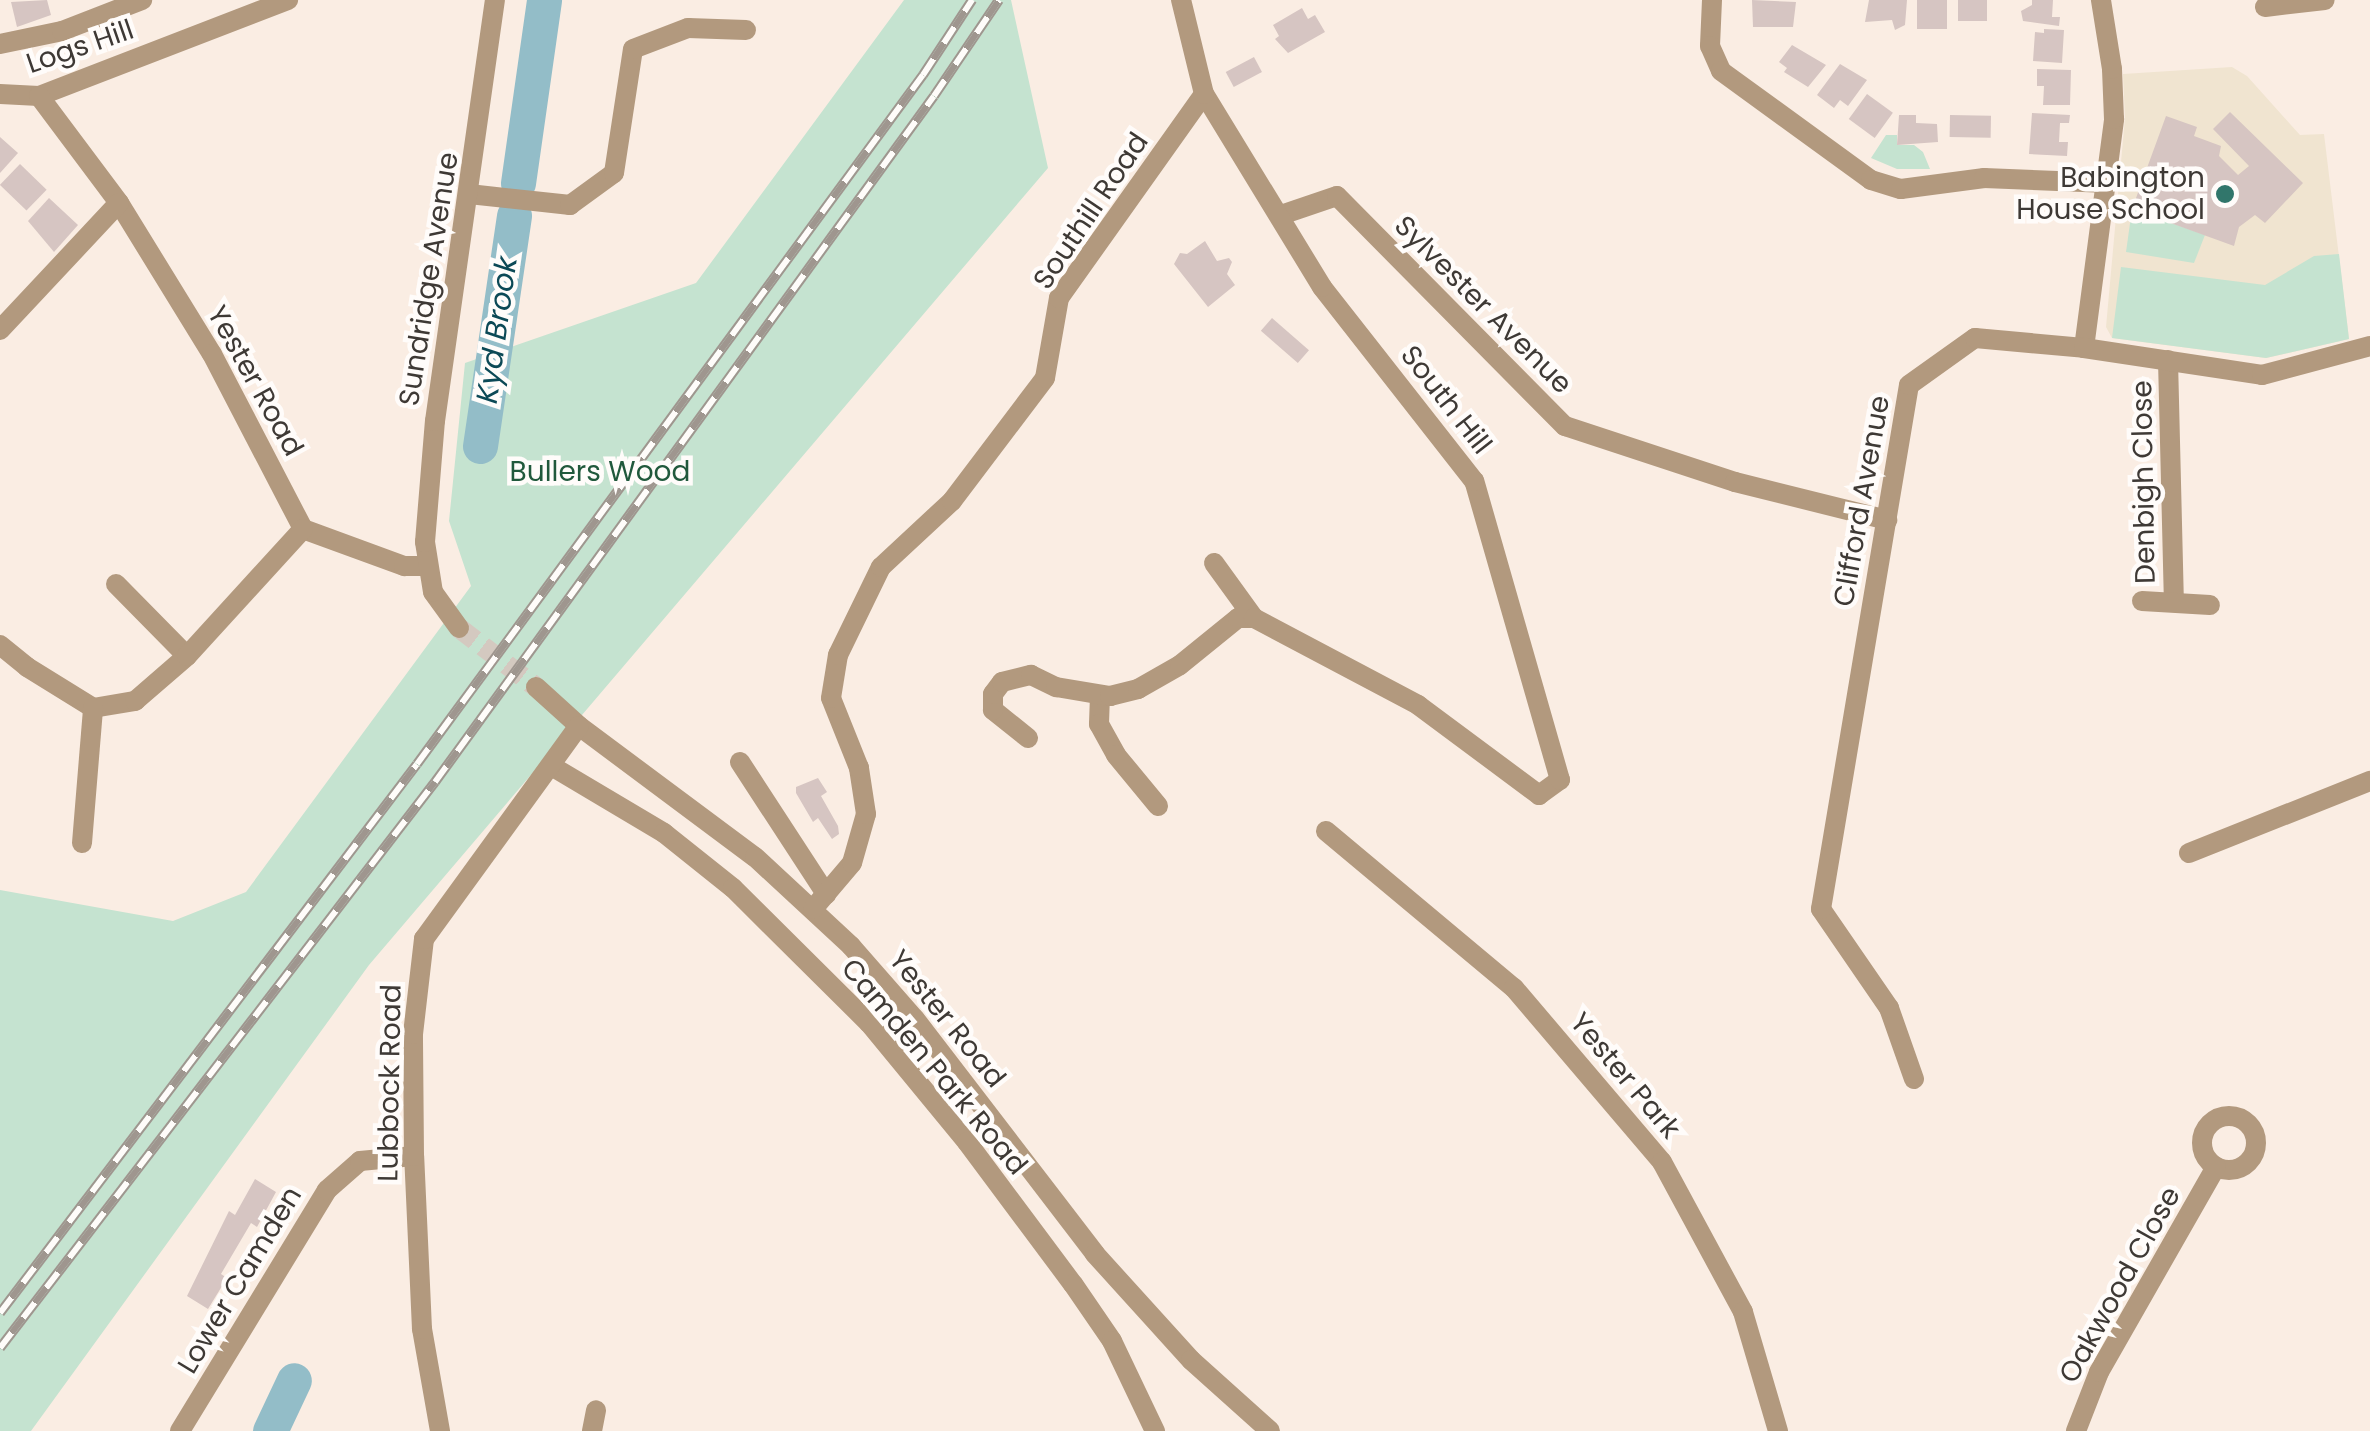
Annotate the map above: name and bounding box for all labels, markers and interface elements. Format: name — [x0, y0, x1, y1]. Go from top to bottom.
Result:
street label: Logs Hill — [22, 13, 138, 81]
street label: Southill Road — [1026, 126, 1156, 296]
street label: Sundridge Avenue — [392, 150, 466, 408]
place label: Babington House School — [2016, 161, 2205, 227]
marker: Babington House School — [2214, 183, 2236, 205]
street label: Sylvester Avenue — [1387, 209, 1579, 401]
water label: Kyd Brook — [469, 254, 525, 406]
street label: Yester Road — [200, 300, 310, 462]
street label: South Hill — [1393, 339, 1499, 461]
street label: Denbigh Close — [2125, 380, 2163, 584]
street label: Clifford Avenue — [1827, 393, 1897, 609]
park label: Bullers Wood — [510, 455, 690, 489]
street label: Yester Road — [882, 944, 1012, 1094]
street label: Camden Park Road — [834, 952, 1034, 1182]
street label: Lubbock Road — [371, 984, 409, 1182]
street label: Yester Park — [1563, 1006, 1687, 1146]
street label: Lower Camden — [171, 1181, 309, 1379]
street label: Oakwood Close — [2052, 1181, 2188, 1389]

